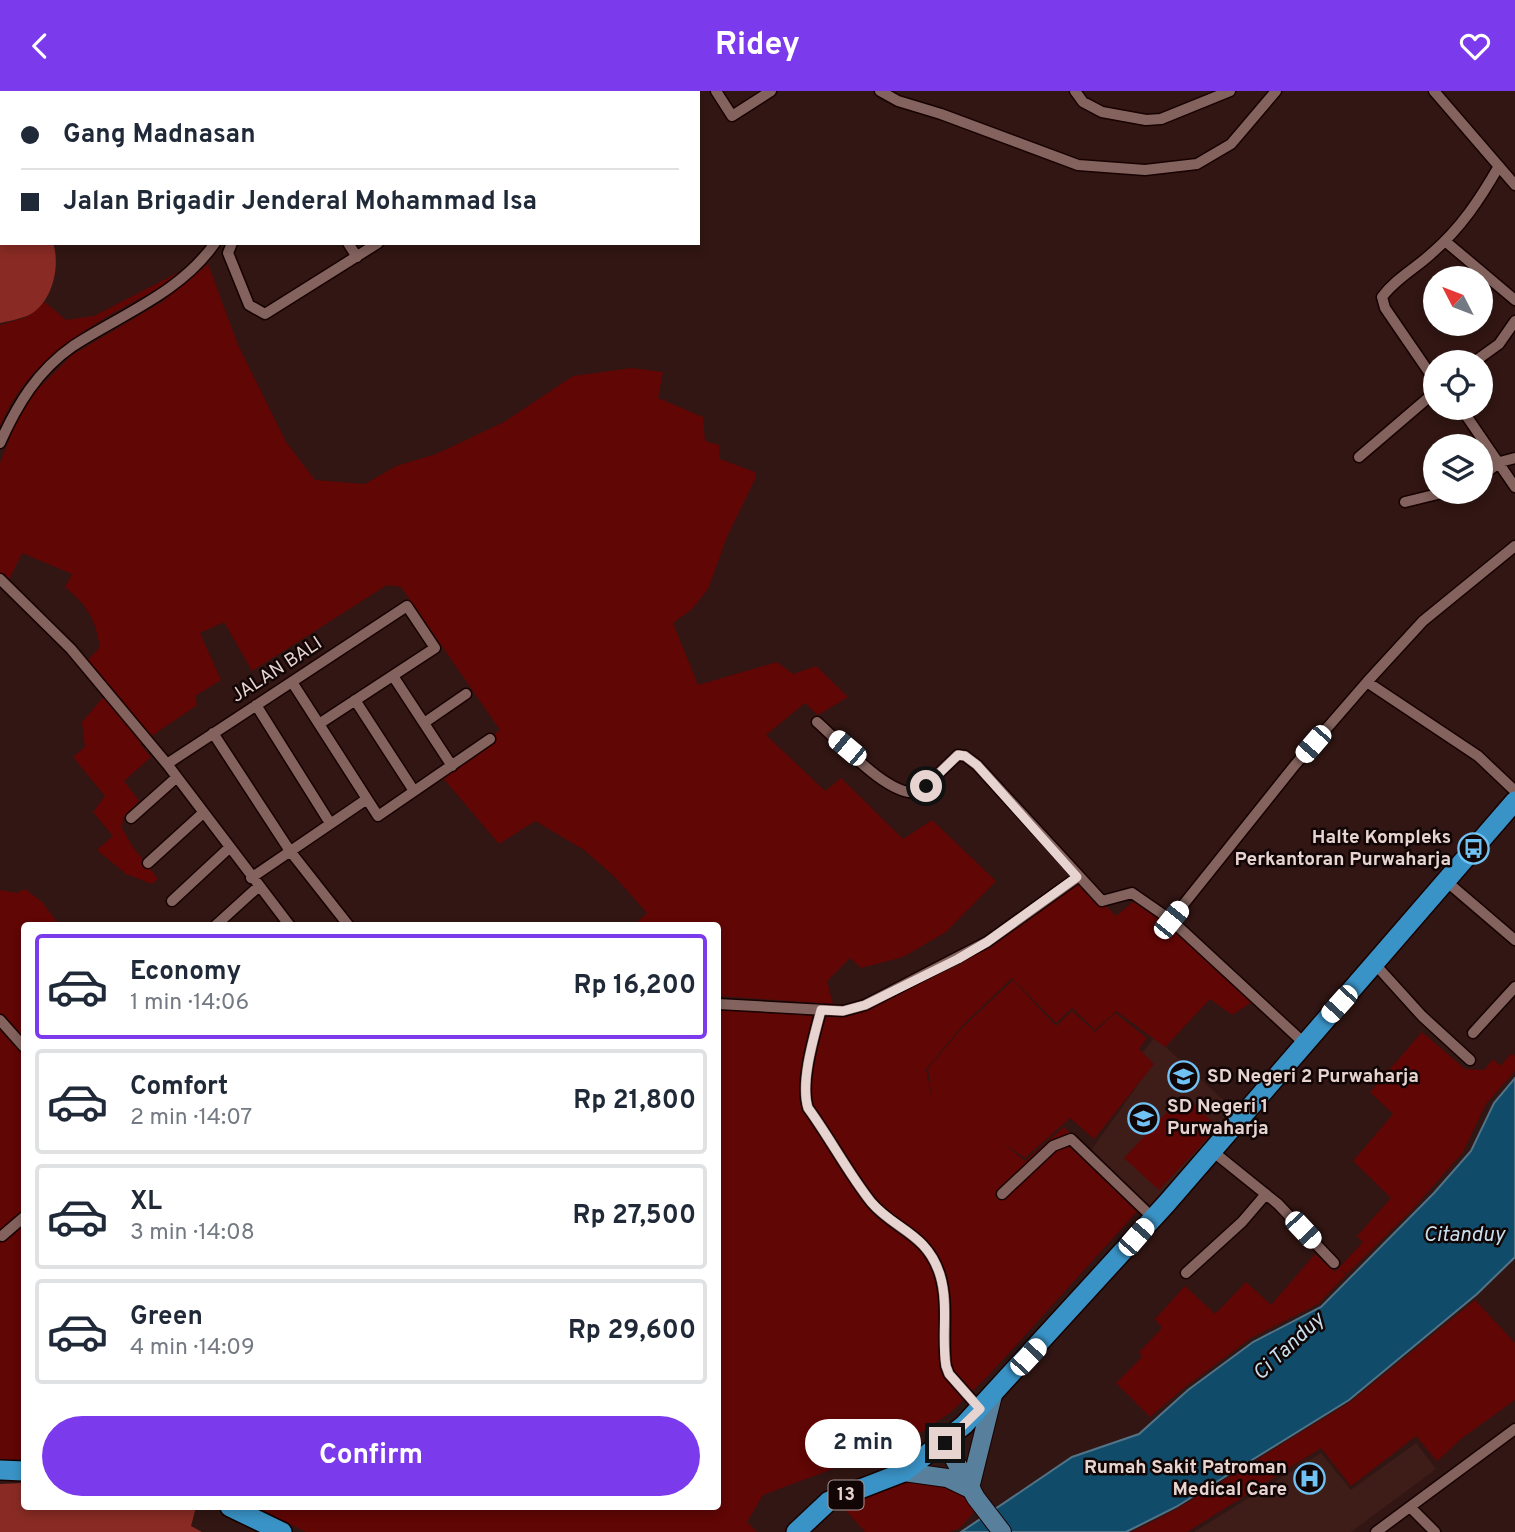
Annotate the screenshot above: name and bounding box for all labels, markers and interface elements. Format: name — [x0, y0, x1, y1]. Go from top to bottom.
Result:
text: Ridey — [715, 26, 800, 66]
icon: back — [21, 27, 59, 65]
icon: heart — [1456, 27, 1494, 65]
text: Gang Madnasan — [63, 119, 256, 152]
text: Jalan Brigadir Jenderal Mohammad Isa — [63, 186, 537, 219]
north arrow — [1423, 266, 1493, 336]
map controls — [1423, 266, 1493, 504]
button: locate — [1423, 350, 1493, 420]
button: layers — [1423, 434, 1493, 504]
street label: JALAN BALI — [227, 632, 327, 708]
car — [1292, 721, 1335, 767]
car — [825, 726, 870, 770]
route start — [910, 770, 942, 802]
place label: Halte Kompleks Perkantoran Purwaharja — [1235, 826, 1451, 872]
bus stop icon: Halte Kompleks Perkantoran Purwaharja — [1457, 832, 1491, 866]
car — [1150, 897, 1193, 943]
icon: car — [46, 955, 109, 1018]
text: Economy — [130, 956, 241, 989]
text: Rp 16,200 — [574, 970, 696, 1003]
car — [1318, 981, 1361, 1027]
text: 1 min · 14:06 — [130, 989, 249, 1018]
school or university icon: SD Negeri 2 Purwaharja — [1167, 1060, 1201, 1094]
place label: SD Negeri 2 Purwaharja — [1207, 1065, 1419, 1089]
icon: car — [46, 1070, 109, 1133]
text: Comfort — [130, 1071, 228, 1104]
text: Rp 21,800 — [573, 1085, 696, 1118]
place label: SD Negeri 1 Purwaharja — [1167, 1095, 1269, 1141]
school or university icon: SD Negeri 1 Purwaharja — [1127, 1101, 1161, 1135]
text: 2 min · 14:07 — [130, 1104, 252, 1133]
icon: car — [46, 1185, 109, 1248]
text: XL — [130, 1186, 162, 1219]
text: Rp 27,500 — [573, 1200, 696, 1233]
car — [1281, 1207, 1326, 1253]
car — [1115, 1214, 1158, 1260]
text: 3 min · 14:08 — [130, 1219, 255, 1248]
water label: Citanduy — [1423, 1222, 1506, 1249]
icon: car — [46, 1300, 109, 1363]
text: Green — [130, 1301, 203, 1334]
water label: Ci Tanduy — [1247, 1306, 1331, 1387]
text: Rp 29,600 — [568, 1315, 696, 1348]
text: 4 min · 14:09 — [130, 1334, 255, 1363]
car — [1006, 1334, 1051, 1380]
button: Confirm — [42, 1416, 700, 1496]
callout: 2 min — [805, 1419, 920, 1467]
route end — [929, 1427, 961, 1459]
text: 2 min — [833, 1429, 893, 1458]
place label: Rumah Sakit Patroman Medical Care — [1084, 1456, 1287, 1502]
hospital icon: Rumah Sakit Patroman Medical Care — [1293, 1462, 1327, 1496]
road number: 13 — [828, 1481, 864, 1510]

